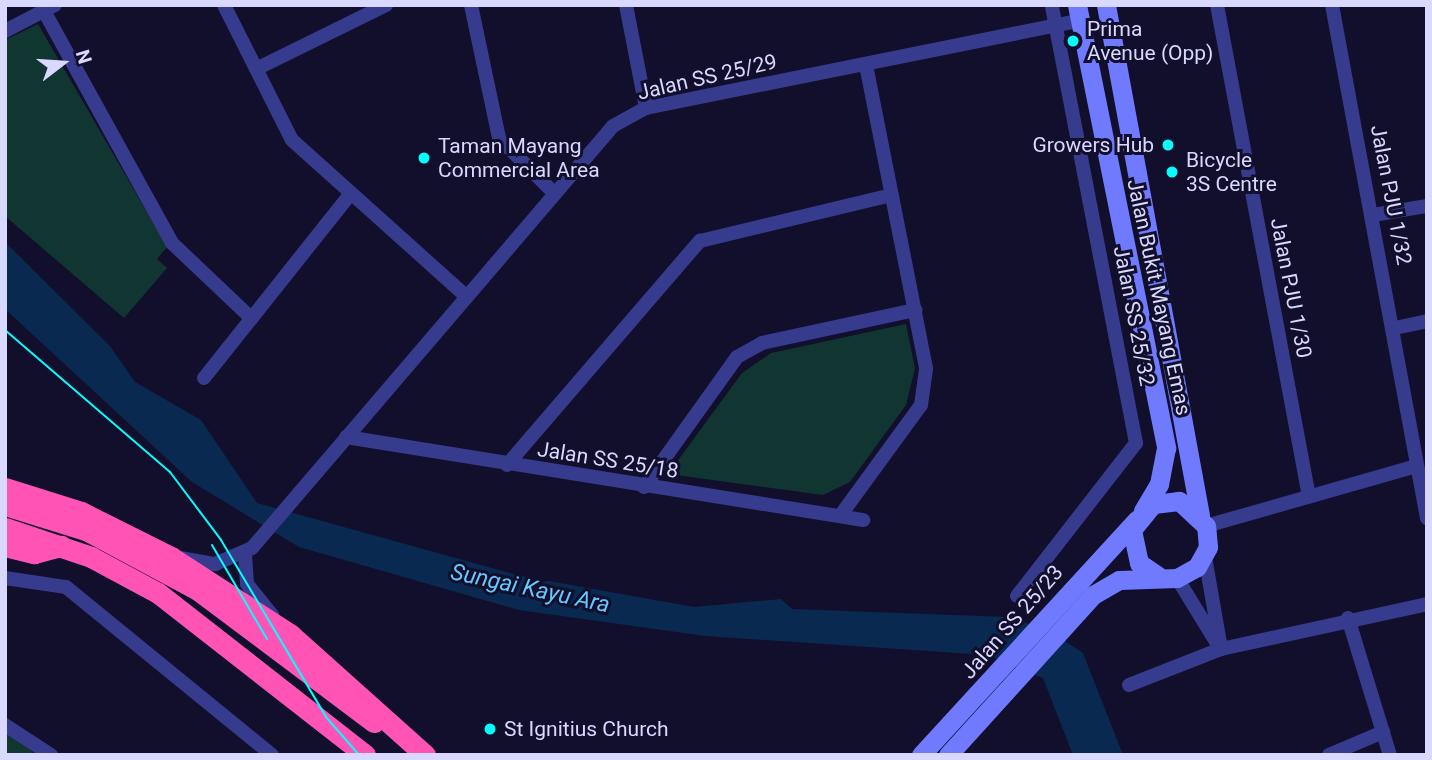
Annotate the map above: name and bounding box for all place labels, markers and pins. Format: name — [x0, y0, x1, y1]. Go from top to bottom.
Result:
place label: Prima Avenue (Opp) — [1087, 16, 1213, 66]
marker: Prima Avenue (Opp) — [1065, 33, 1081, 49]
place label: Growers Hub — [1032, 132, 1154, 158]
place label: Taman Mayang Commercial Area — [438, 133, 600, 183]
marker: Growers Hub — [1160, 137, 1176, 153]
place label: Bicycle 3S Centre — [1186, 147, 1277, 197]
marker: Taman Mayang Commercial Area — [416, 150, 432, 166]
marker: Bicycle 3S Centre — [1164, 164, 1180, 180]
place label: St Ignitius Church — [504, 716, 669, 742]
marker: St Ignitius Church — [482, 721, 498, 737]

